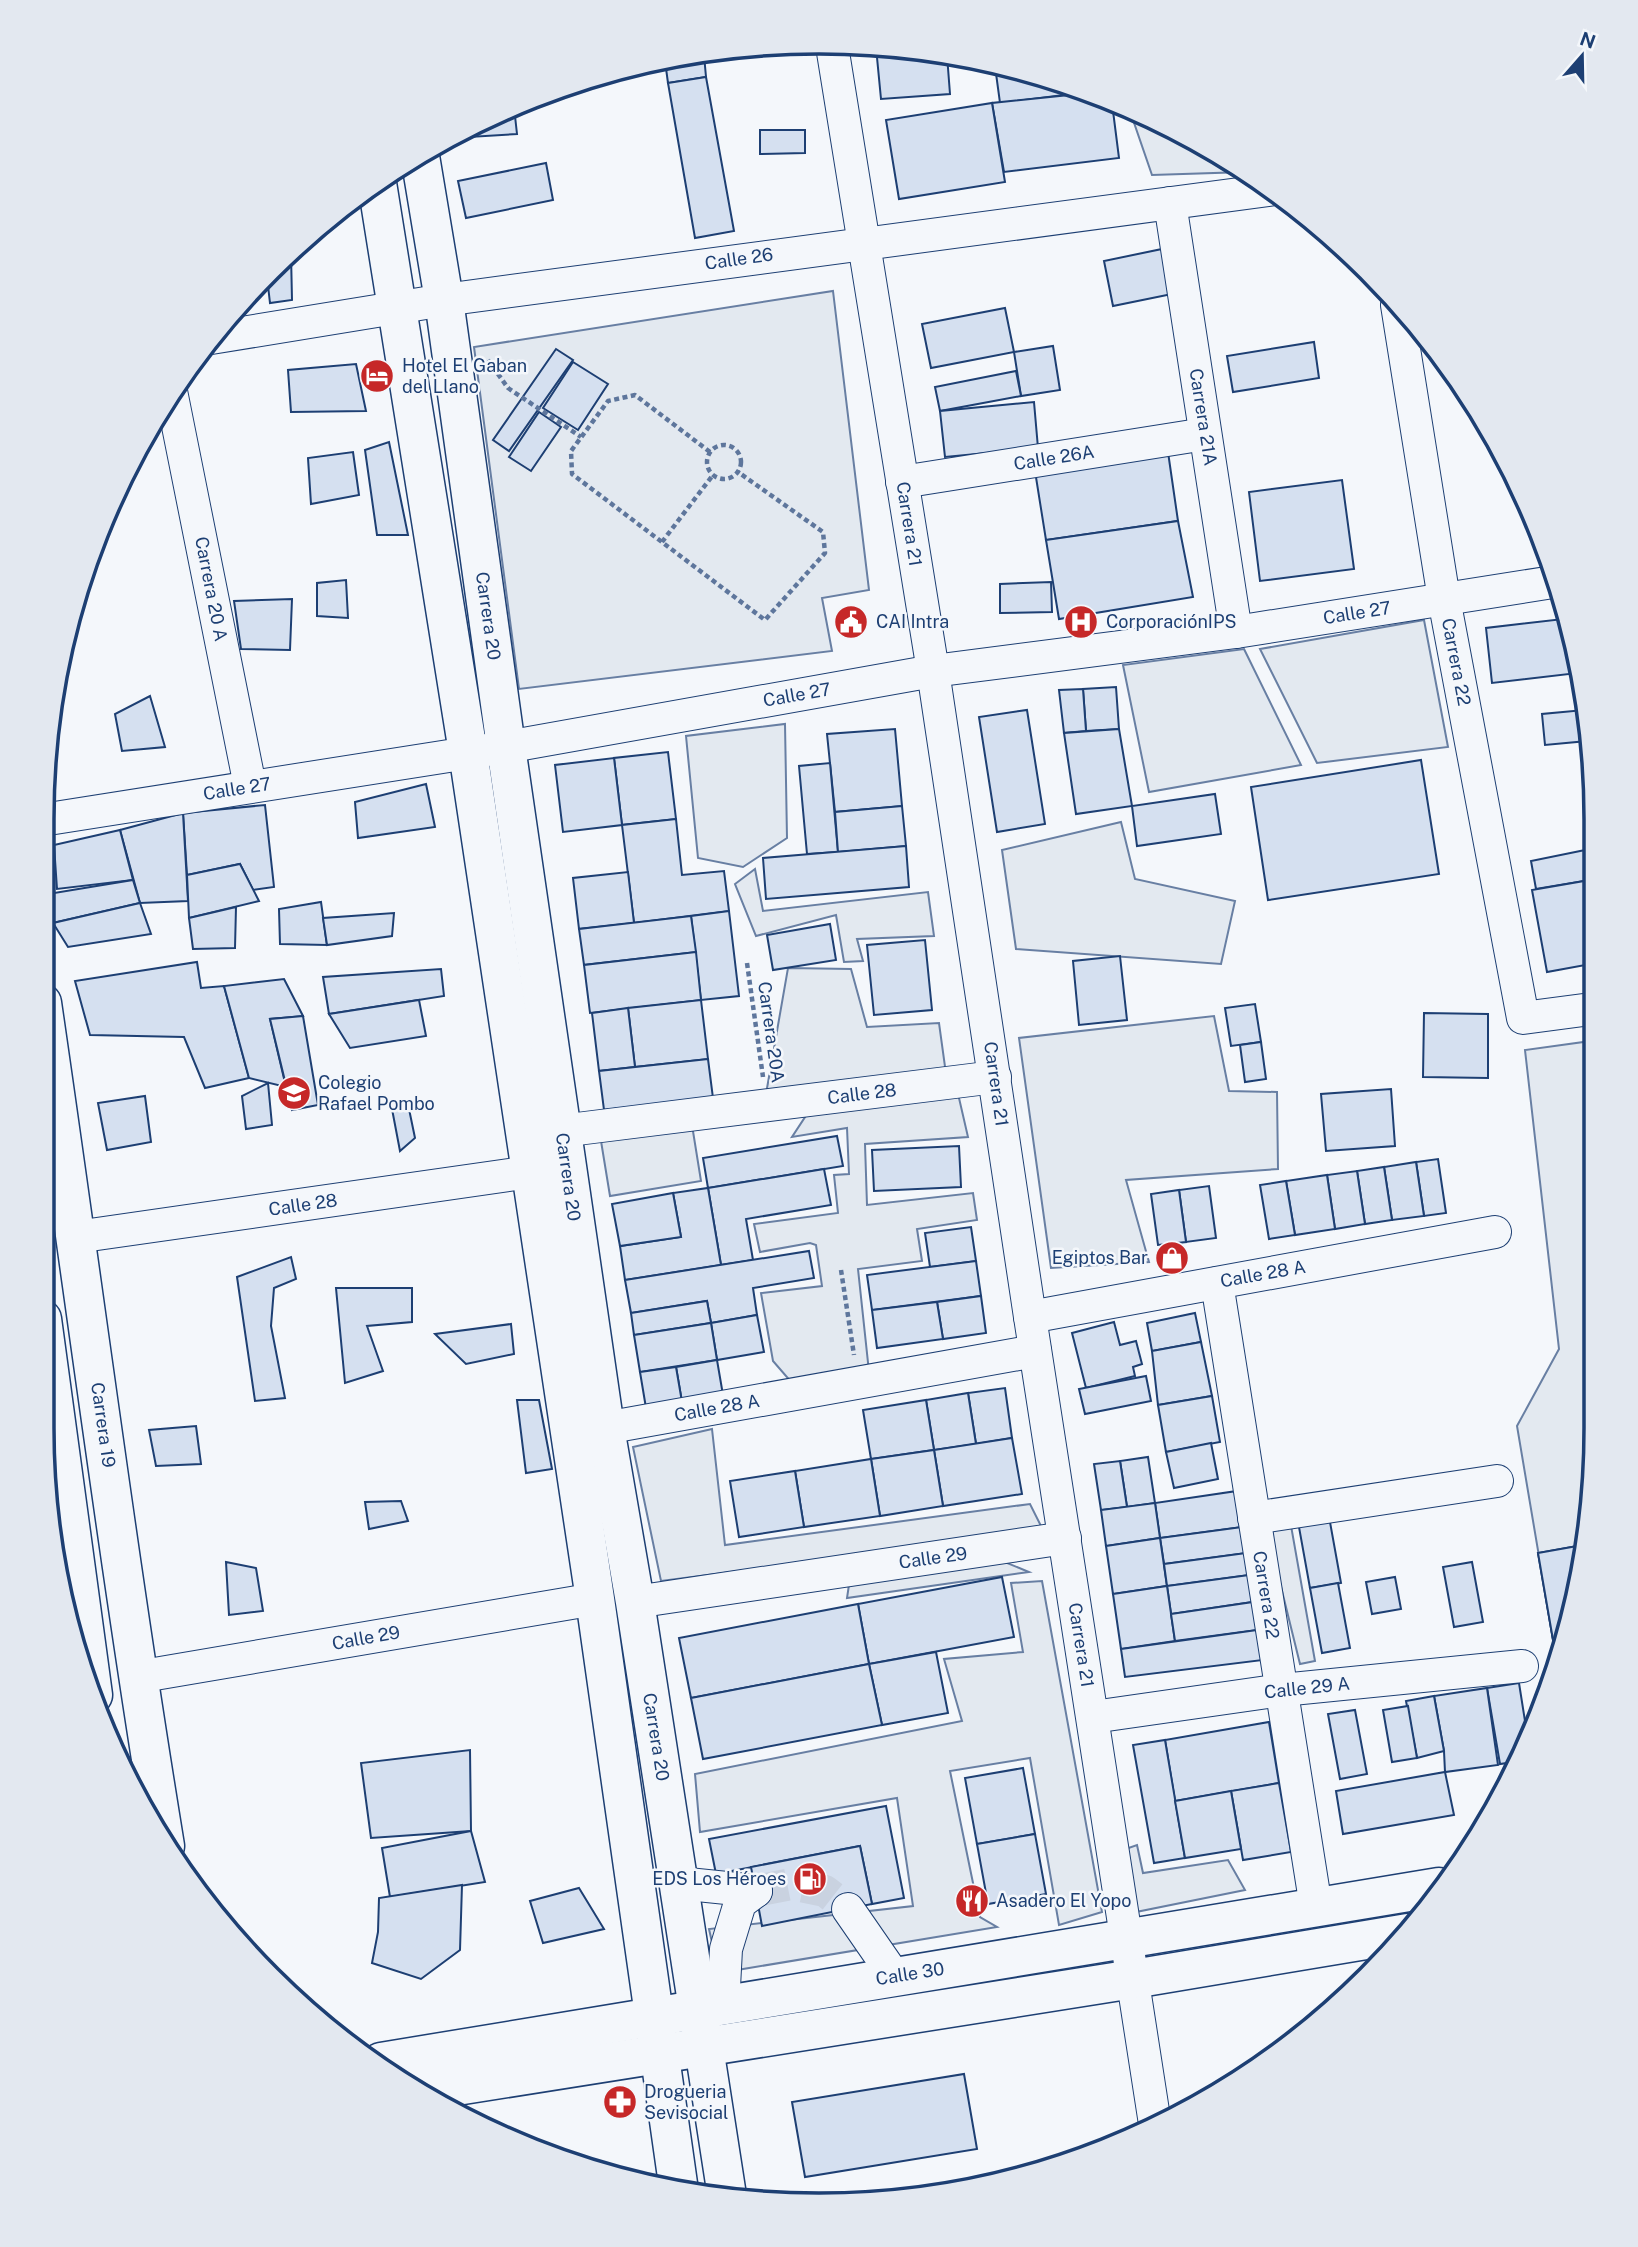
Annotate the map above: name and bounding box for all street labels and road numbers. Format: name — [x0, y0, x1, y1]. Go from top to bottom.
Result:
street label: Calle 26 — [703, 243, 774, 274]
street label: Carrera 21A — [1185, 367, 1222, 467]
street label: Calle 26A — [1012, 441, 1096, 474]
street label: Carrera 21 — [892, 480, 927, 568]
street label: Carrera 20 A — [191, 535, 232, 643]
street label: Carrera 20 — [472, 570, 505, 662]
street label: Calle 27 — [1321, 597, 1392, 628]
street label: Carrera 22 — [1438, 616, 1475, 708]
street label: Calle 27 — [761, 678, 832, 711]
street label: Calle 27 — [201, 773, 272, 804]
street label: Carrera 20A — [754, 980, 789, 1084]
street label: Carrera 21 — [980, 1040, 1013, 1128]
street label: Calle 28 — [826, 1079, 898, 1108]
street label: Carrera 20 — [552, 1131, 585, 1223]
street label: Calle 28 — [267, 1189, 339, 1220]
street label: Calle 28 A — [1219, 1256, 1307, 1291]
street label: Carrera 19 — [87, 1381, 120, 1469]
street label: Calle 28 A — [673, 1390, 761, 1425]
street label: Calle 29 — [897, 1542, 968, 1573]
street label: Carrera 22 — [1249, 1549, 1284, 1640]
street label: Carrera 21 — [1064, 1601, 1099, 1689]
street label: Calle 29 — [330, 1621, 402, 1654]
street label: Calle 29 A — [1263, 1673, 1351, 1702]
street label: Carrera 20 — [639, 1691, 674, 1783]
street label: Calle 30 — [874, 1958, 946, 1989]

